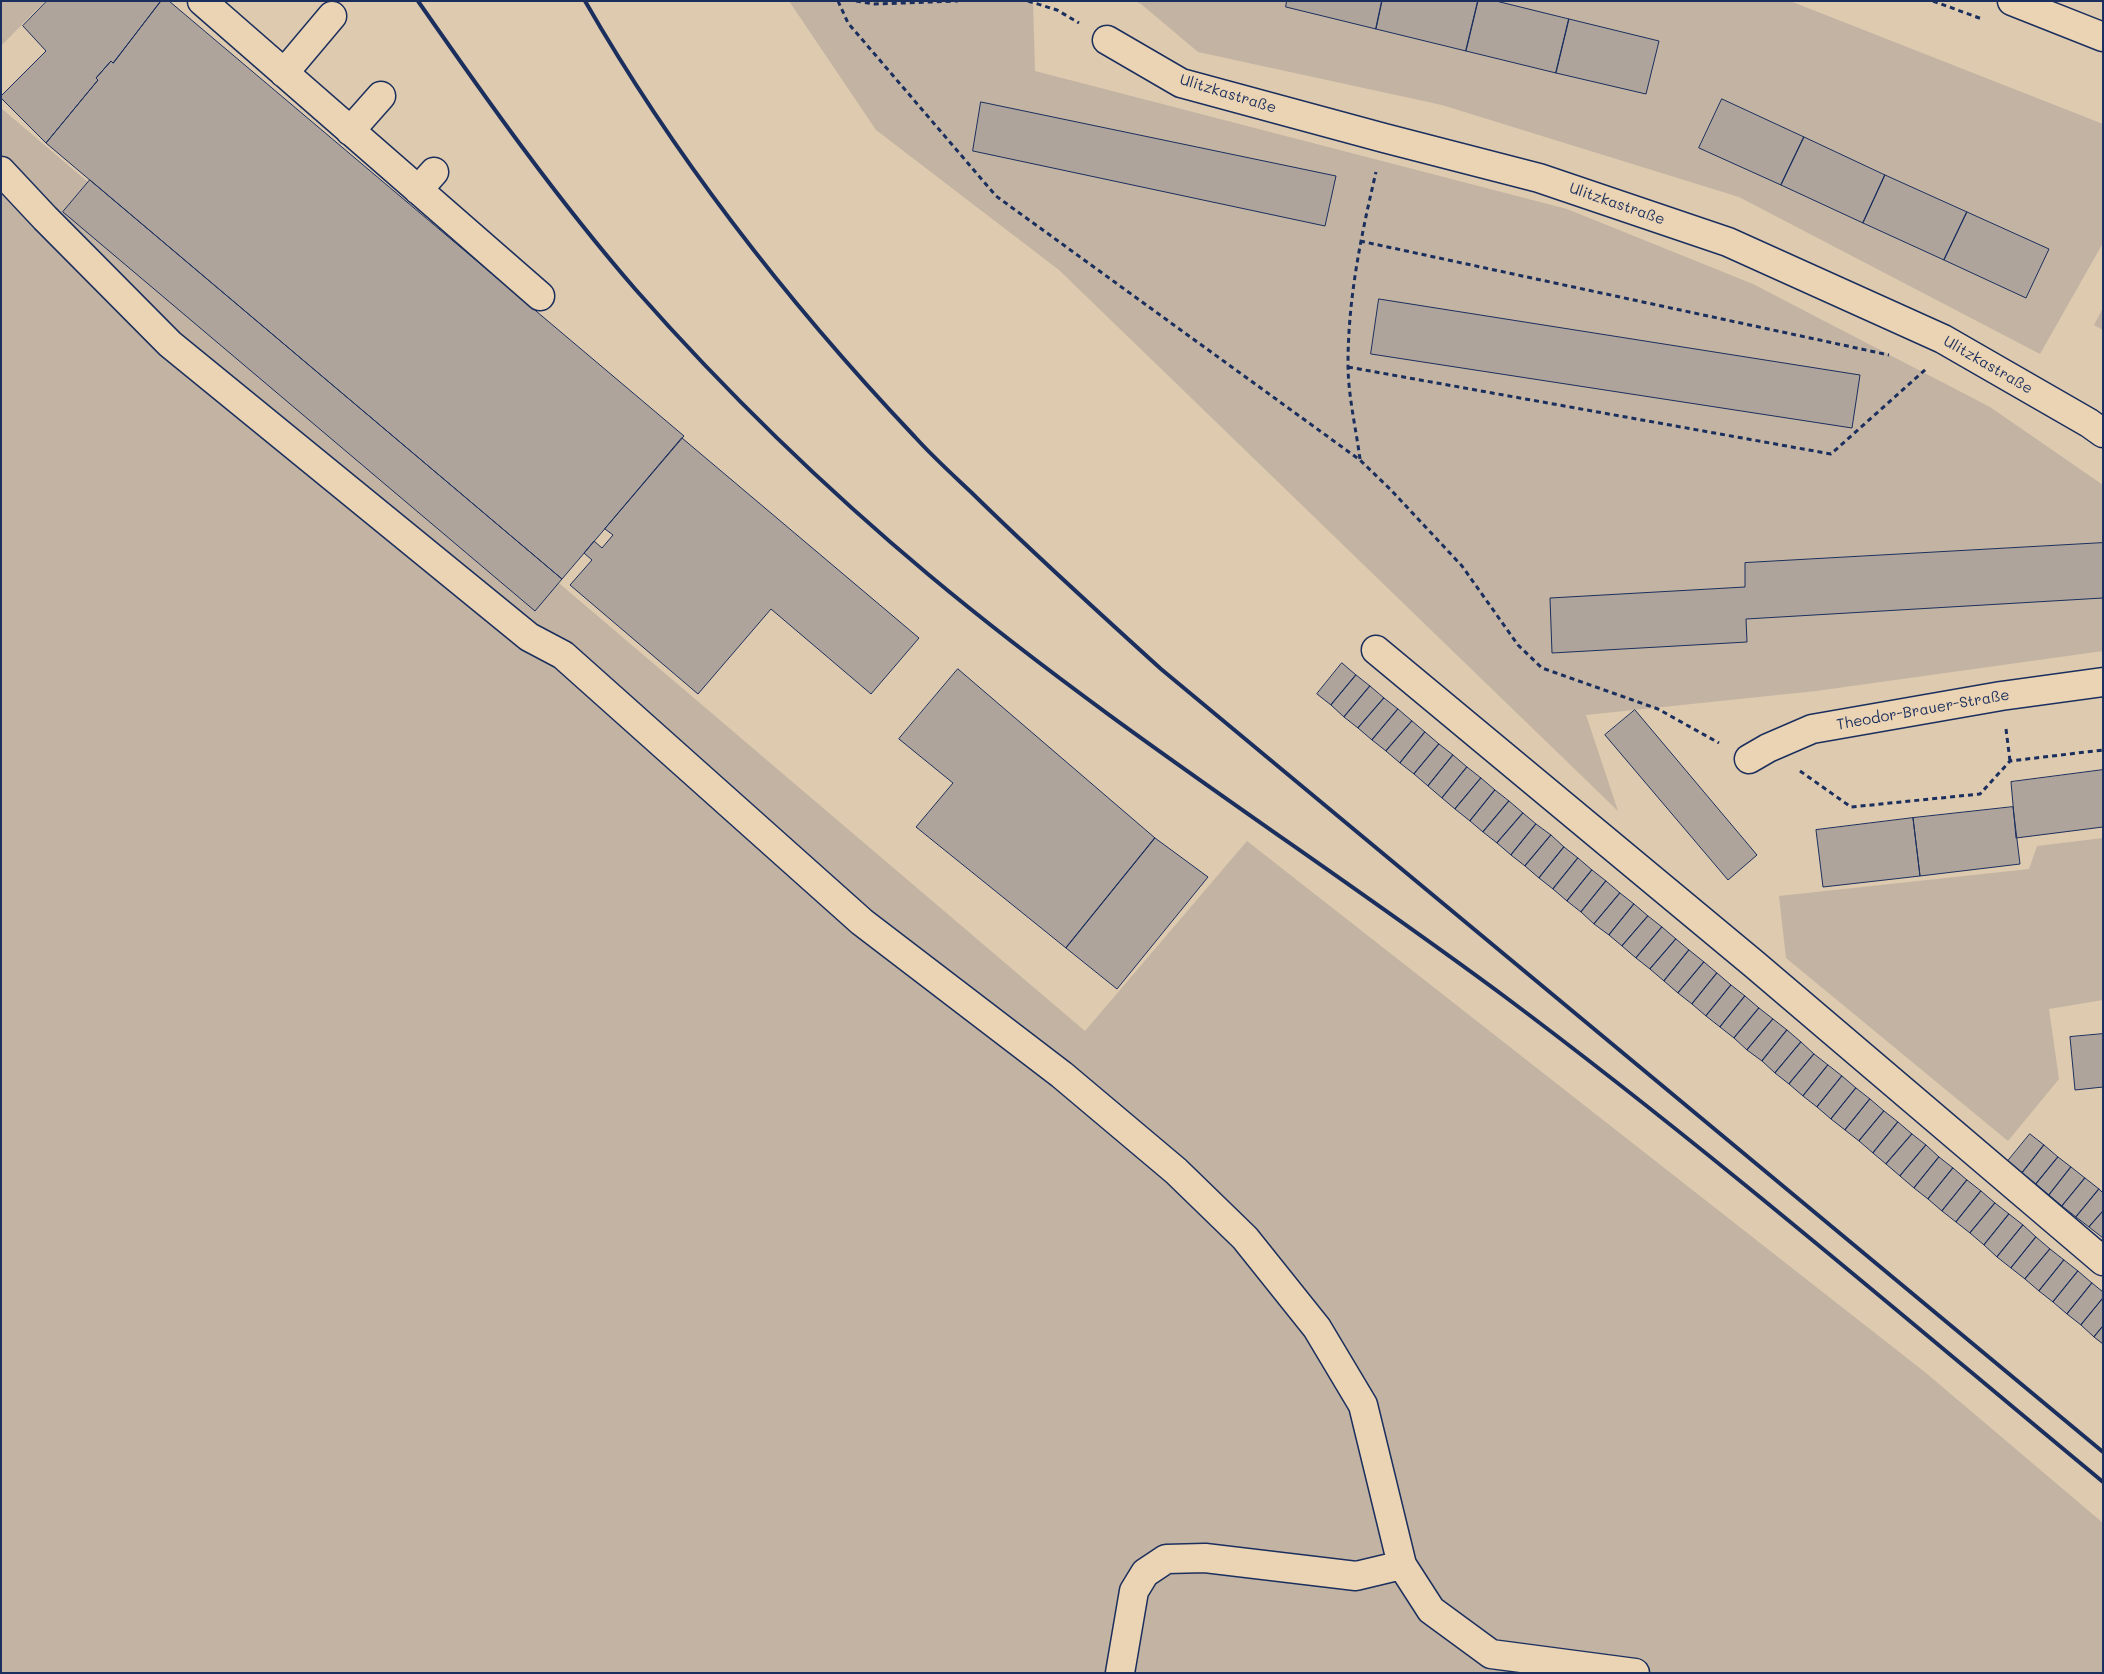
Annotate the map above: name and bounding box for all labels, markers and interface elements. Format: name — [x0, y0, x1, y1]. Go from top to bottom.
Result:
street label: Ulitzkastraße — [1177, 71, 1279, 117]
street label: Ulitzkastraße — [1567, 179, 1667, 229]
street label: Ulitzkastraße — [1940, 332, 2036, 398]
street label: Theodor-Brauer-Straße — [1835, 686, 2011, 734]

